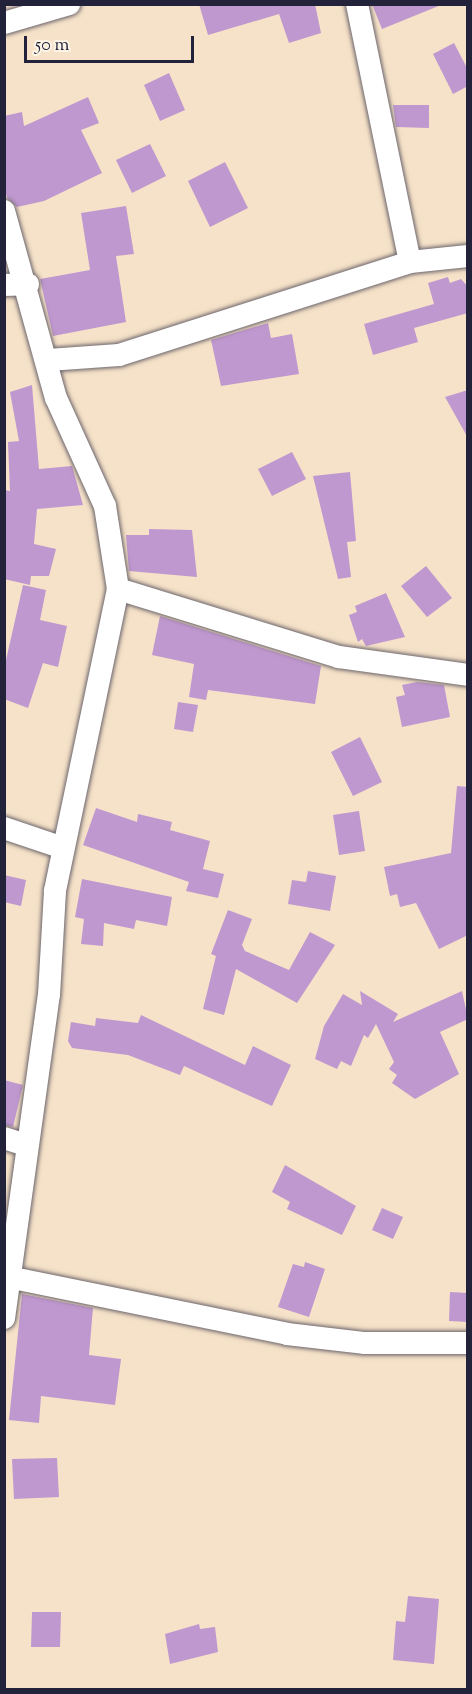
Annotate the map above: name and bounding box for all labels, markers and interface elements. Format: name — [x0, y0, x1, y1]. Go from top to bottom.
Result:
scale bar — [27, 24, 196, 62]
text: 50 m — [35, 33, 69, 59]

